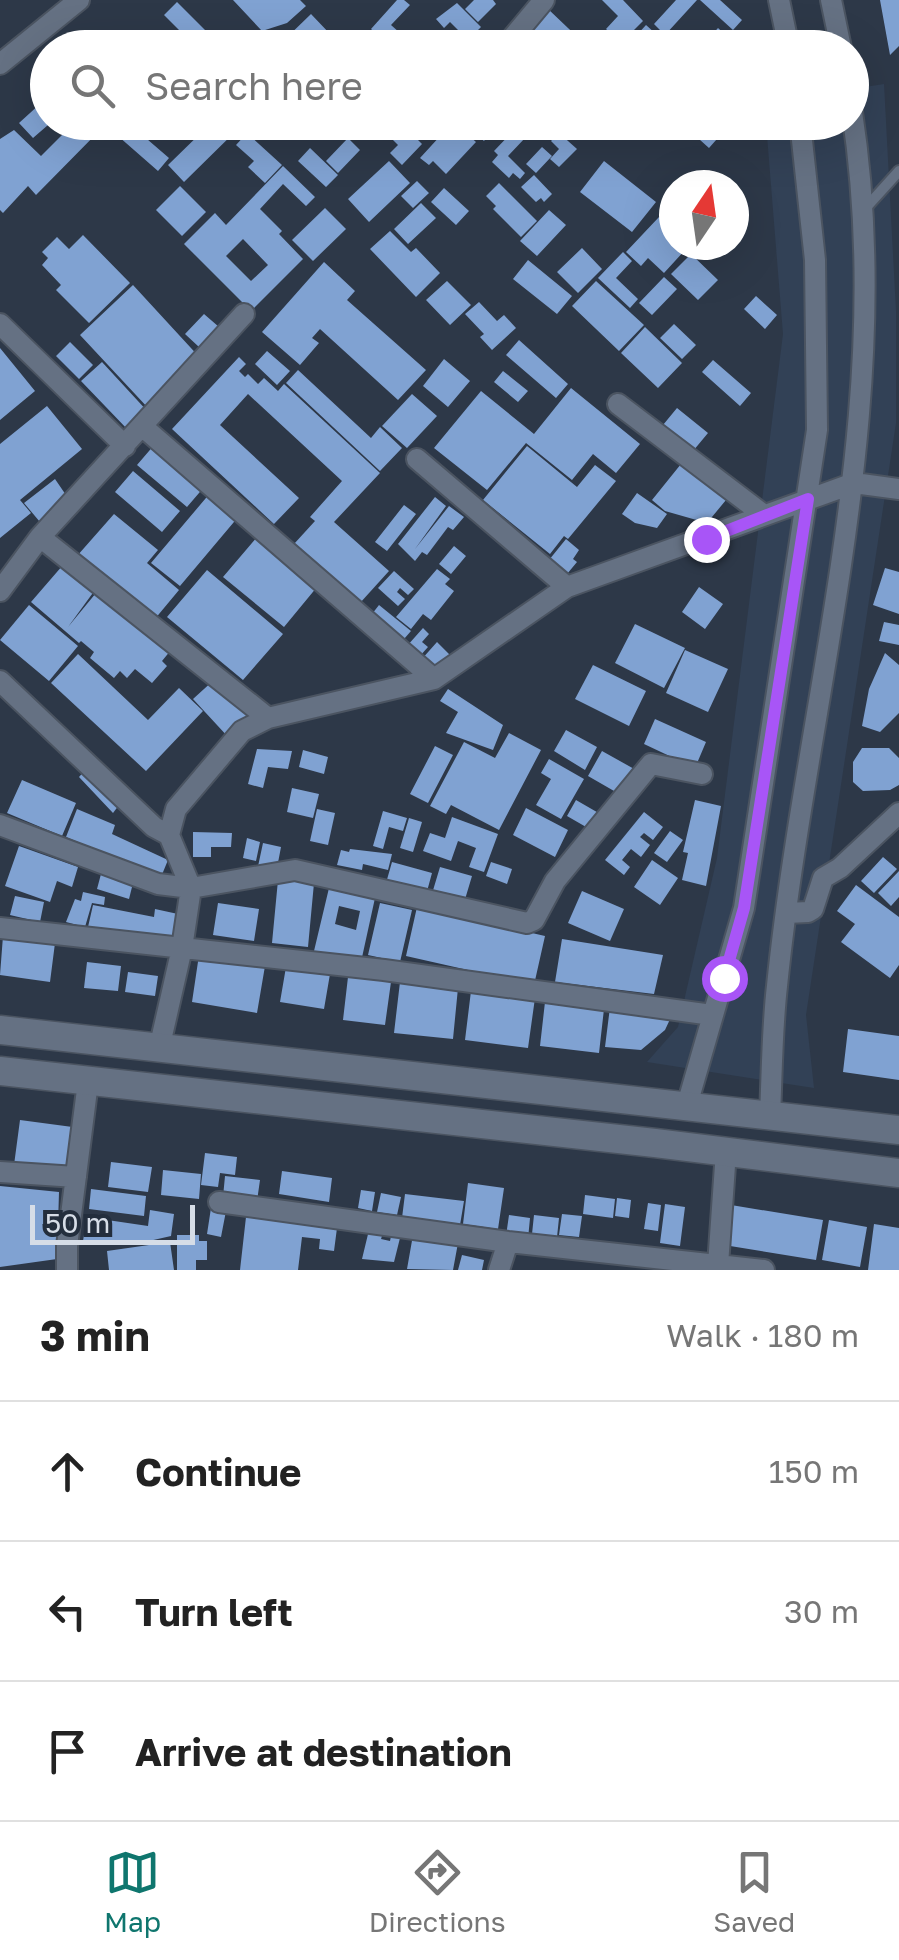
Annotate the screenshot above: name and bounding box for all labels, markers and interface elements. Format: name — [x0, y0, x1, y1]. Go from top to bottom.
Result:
search box — [30, 30, 869, 140]
icon: search — [65, 58, 120, 113]
text: Search here — [145, 63, 363, 108]
north arrow — [659, 170, 749, 260]
route end — [684, 517, 730, 563]
route start — [702, 956, 748, 1002]
scale bar — [30, 1200, 195, 1244]
text: 50 m — [45, 1206, 110, 1239]
text: 3 min — [40, 1310, 150, 1360]
text: Walk · 180 m — [666, 1316, 859, 1354]
icon: ahead — [40, 1444, 95, 1499]
text: Continue — [135, 1449, 301, 1494]
text: 150 m — [769, 1452, 859, 1490]
icon: left — [40, 1584, 95, 1639]
text: Turn left — [135, 1589, 293, 1634]
text: 30 m — [784, 1592, 859, 1630]
icon: arrive — [40, 1724, 95, 1779]
text: Arrive at destination — [135, 1729, 512, 1774]
tab: Map — [104, 1845, 161, 1938]
tab: Directions — [369, 1845, 506, 1938]
tab: Saved — [713, 1845, 795, 1938]

